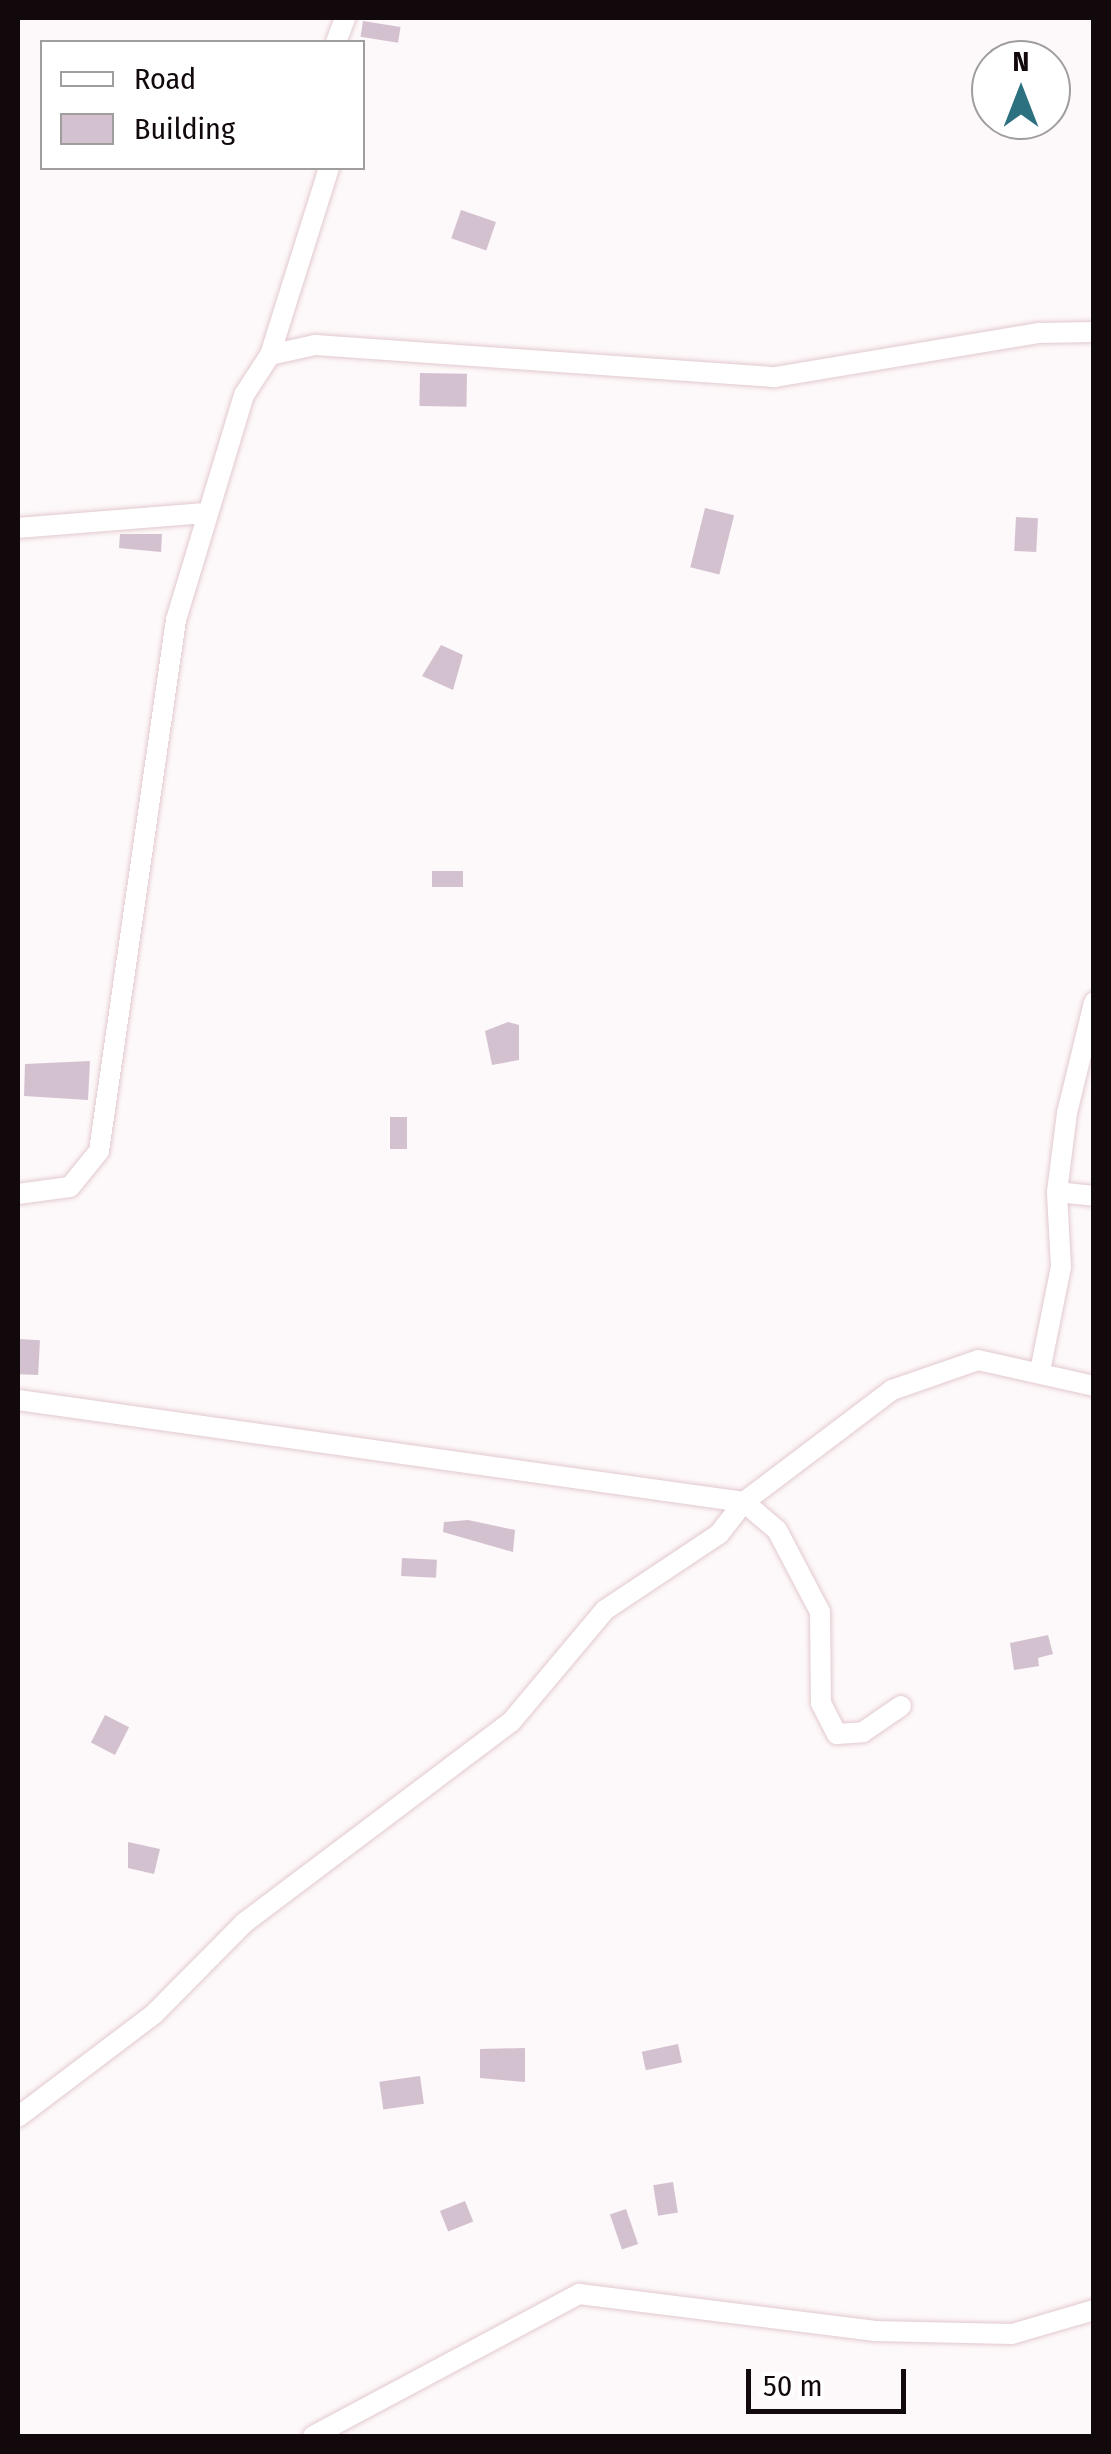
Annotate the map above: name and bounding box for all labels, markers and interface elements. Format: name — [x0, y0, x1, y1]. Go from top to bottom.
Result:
legend — [40, 40, 365, 170]
north arrow — [971, 40, 1071, 140]
text: N — [1013, 45, 1029, 78]
text: Road — [134, 61, 196, 97]
text: Building — [134, 111, 235, 147]
scale bar — [751, 2349, 911, 2411]
text: 50 m — [763, 2368, 823, 2404]

